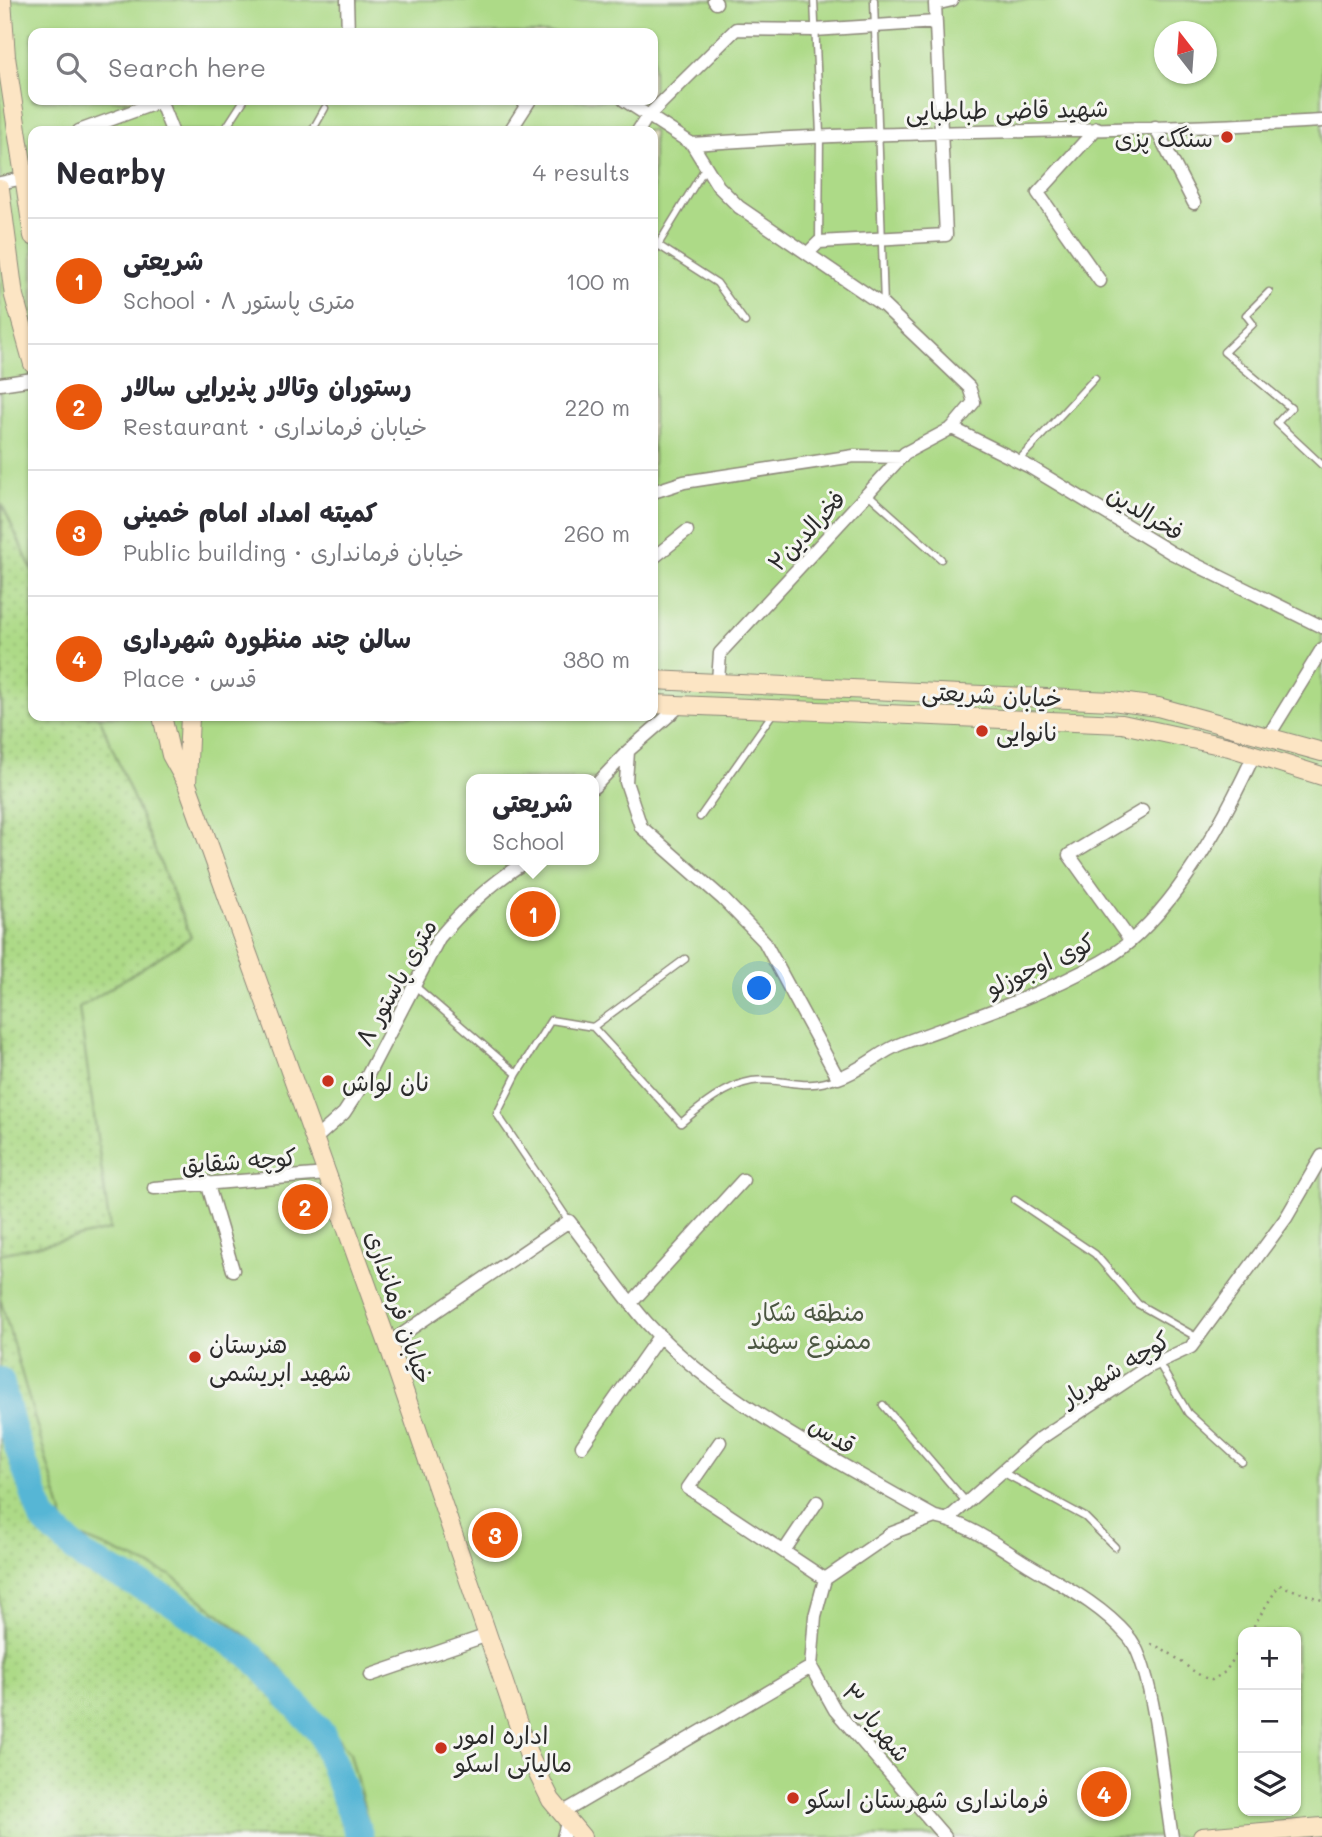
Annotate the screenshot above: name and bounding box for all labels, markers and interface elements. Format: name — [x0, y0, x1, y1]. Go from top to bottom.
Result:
north arrow — [1154, 21, 1217, 84]
search box — [28, 28, 658, 105]
icon: search — [52, 48, 90, 86]
text: Search here — [108, 50, 266, 84]
street label: شهید قاضی طباطبایی — [905, 92, 1109, 127]
place label: سنگک پزی — [1115, 122, 1213, 154]
marker: سنگک پزی — [1219, 129, 1235, 145]
text: Nearby — [56, 152, 166, 192]
text: 4 results — [533, 157, 630, 187]
text: شریعتی — [123, 243, 203, 277]
text: 1 — [74, 266, 84, 296]
text: 100 m — [566, 266, 630, 296]
text: School · ۸ متری پاستور — [123, 285, 355, 315]
text: رستوران وتالار پذیرایی سالار — [123, 369, 412, 403]
text: 2 — [73, 392, 85, 422]
text: 220 m — [564, 392, 630, 422]
text: Restaurant · خیابان فرمانداری — [123, 411, 427, 441]
street label: فخرالدین — [1102, 477, 1190, 547]
street label: فخرالدین۲ — [761, 483, 851, 577]
text: کمیته امداد امام خمینی — [123, 495, 378, 529]
text: 3 — [72, 518, 86, 548]
text: 260 m — [563, 518, 630, 548]
text: Public building · خیابان فرمانداری — [123, 537, 464, 567]
text: سالن چند منظوره شهرداری — [123, 621, 411, 655]
text: 4 — [72, 644, 86, 674]
text: 380 m — [563, 644, 630, 674]
text: Place · قدس — [123, 663, 257, 693]
street label: خیابان شریعتی — [921, 675, 1063, 714]
place label: نانوایی — [996, 716, 1058, 748]
marker: نانوایی — [974, 723, 990, 739]
popup — [466, 774, 599, 865]
text: شریعتی — [492, 785, 573, 819]
text: School — [492, 826, 565, 856]
pin: 1 — [510, 888, 556, 940]
street label: ۸ متری پاستور — [347, 913, 444, 1052]
street label: کوی اوجوزلو — [980, 925, 1100, 1004]
your location — [742, 971, 776, 1005]
place label: نان لواش — [342, 1066, 429, 1099]
marker: نان لواش — [320, 1073, 336, 1089]
street label: کوچه شقایق — [180, 1141, 298, 1180]
pin: 2 — [282, 1181, 328, 1233]
street label: خیابان فرمانداری — [359, 1226, 441, 1388]
park label: منطقه شکار ممنوع سهند — [747, 1296, 871, 1358]
street label: کوچه شهریار — [1053, 1323, 1176, 1415]
place label: هنرستان شهید ابریشمی — [209, 1328, 351, 1388]
marker: هنرستان شهید ابریشمی — [187, 1349, 203, 1365]
street label: قدس — [804, 1408, 862, 1460]
pin: 3 — [472, 1509, 518, 1561]
map controls — [1238, 1627, 1301, 1816]
button: + — [1238, 1627, 1301, 1690]
street label: شهریار ۳ — [836, 1676, 918, 1768]
button: − — [1238, 1690, 1301, 1753]
place label: اداره امور مالیاتی اسکو — [453, 1719, 572, 1779]
marker: اداره امور مالیاتی اسکو — [433, 1740, 449, 1756]
button: layers — [1238, 1753, 1301, 1816]
pin: 4 — [1081, 1768, 1127, 1820]
place label: فرمانداری شهرستان اسکو — [805, 1783, 1049, 1815]
marker: فرمانداری شهرستان اسکو — [785, 1790, 801, 1806]

